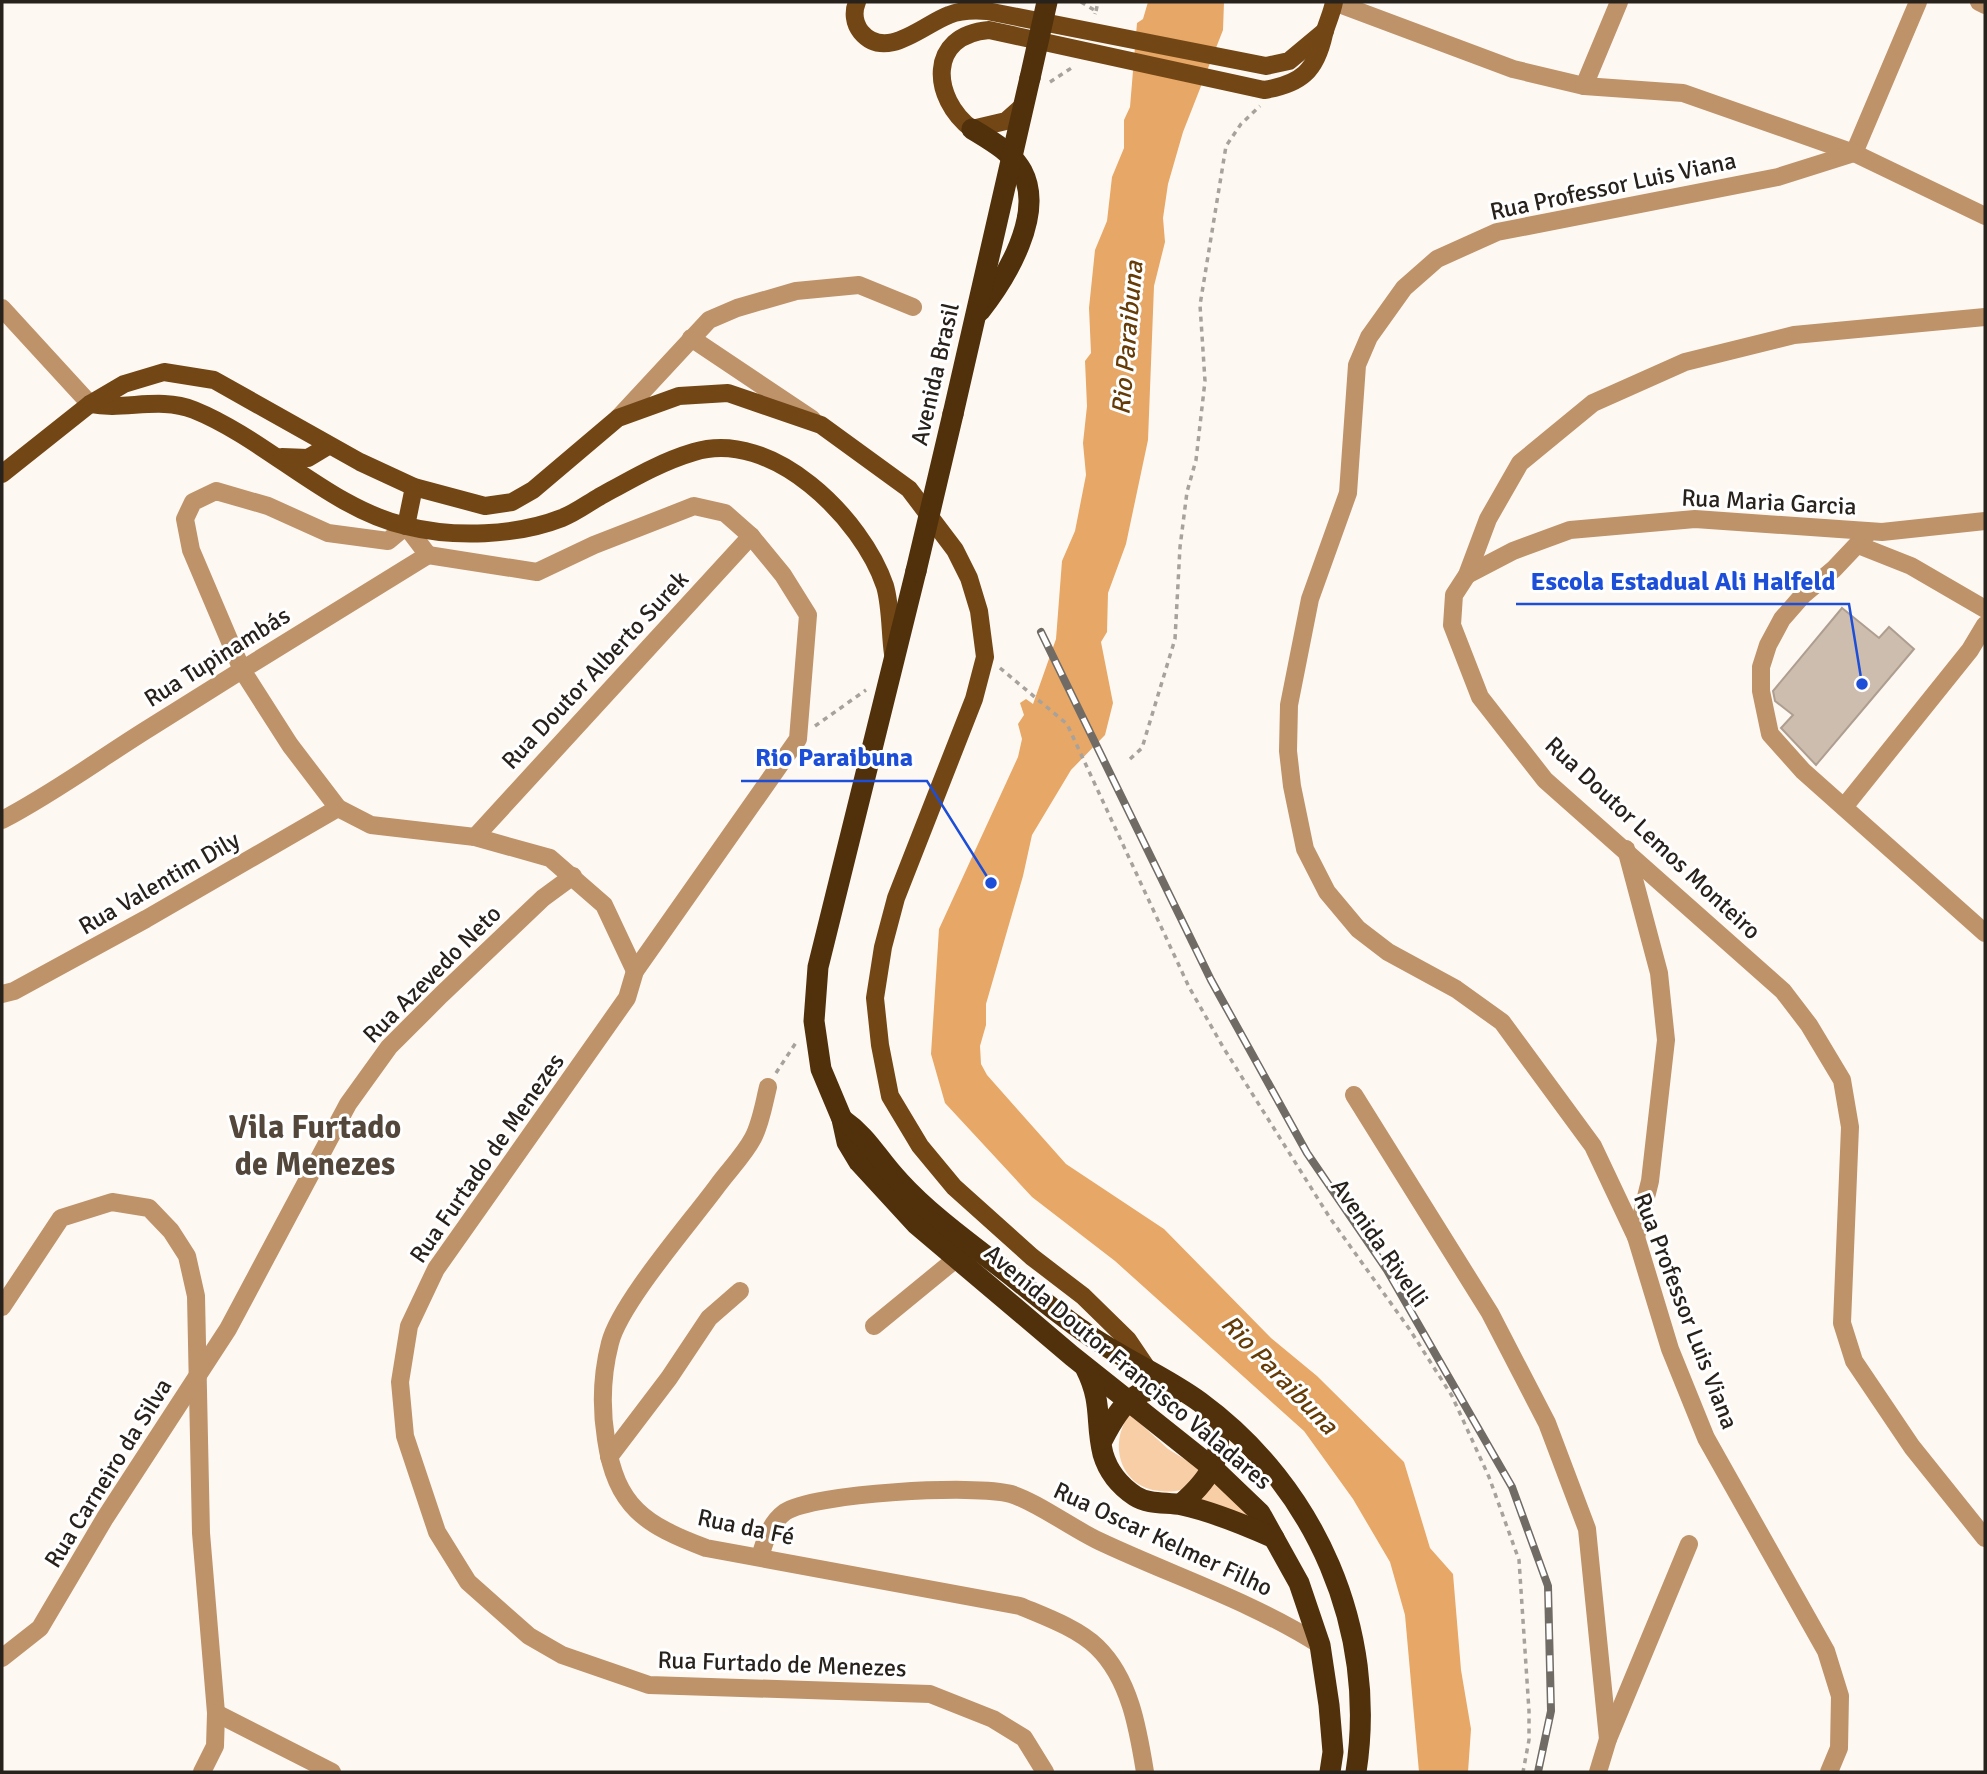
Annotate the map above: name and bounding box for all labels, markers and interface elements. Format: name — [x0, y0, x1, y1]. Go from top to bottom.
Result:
street label: Rua Professor Luis Viana — [1487, 145, 1739, 227]
water label: Rio Paraibuna — [1105, 259, 1151, 416]
street label: Avenida Brasil — [904, 300, 966, 448]
street label: Rua Maria Garcia — [1681, 482, 1857, 522]
callout: Escola Estadual Ali Halfeld — [1516, 557, 1849, 604]
street label: Rua Doutor Alberto Surek — [495, 564, 695, 776]
text: Escola Estadual Ali Halfeld — [1530, 566, 1836, 598]
street label: Rua Tupinambás — [139, 600, 295, 714]
street label: Rua Doutor Lemos Monteiro — [1539, 730, 1767, 946]
callout: Rio Paraibuna — [741, 734, 927, 781]
text: Rio Paraibuna — [755, 742, 913, 774]
street label: Rua Valentim Dily — [73, 825, 245, 941]
street label: Rua Azevedo Neto — [357, 899, 507, 1049]
street label: Rua Furtado de Menezes — [403, 1047, 571, 1269]
district label: Vila Furtado de Menezes — [229, 1108, 401, 1184]
street label: Avenida Rivelli — [1325, 1173, 1435, 1313]
street label: Rua Professor Luis Viana — [1627, 1189, 1745, 1433]
street label: Avenida Doutor Francisco Valadares — [978, 1238, 1278, 1496]
water label: Rio Paraibuna — [1214, 1308, 1345, 1442]
street label: Rua Carneiro da Silva — [38, 1373, 178, 1573]
street label: Rua Oscar Kelmer Filho — [1049, 1475, 1277, 1603]
street label: Rua da Fé — [695, 1502, 797, 1552]
street label: Rua Furtado de Menezes — [657, 1645, 907, 1683]

